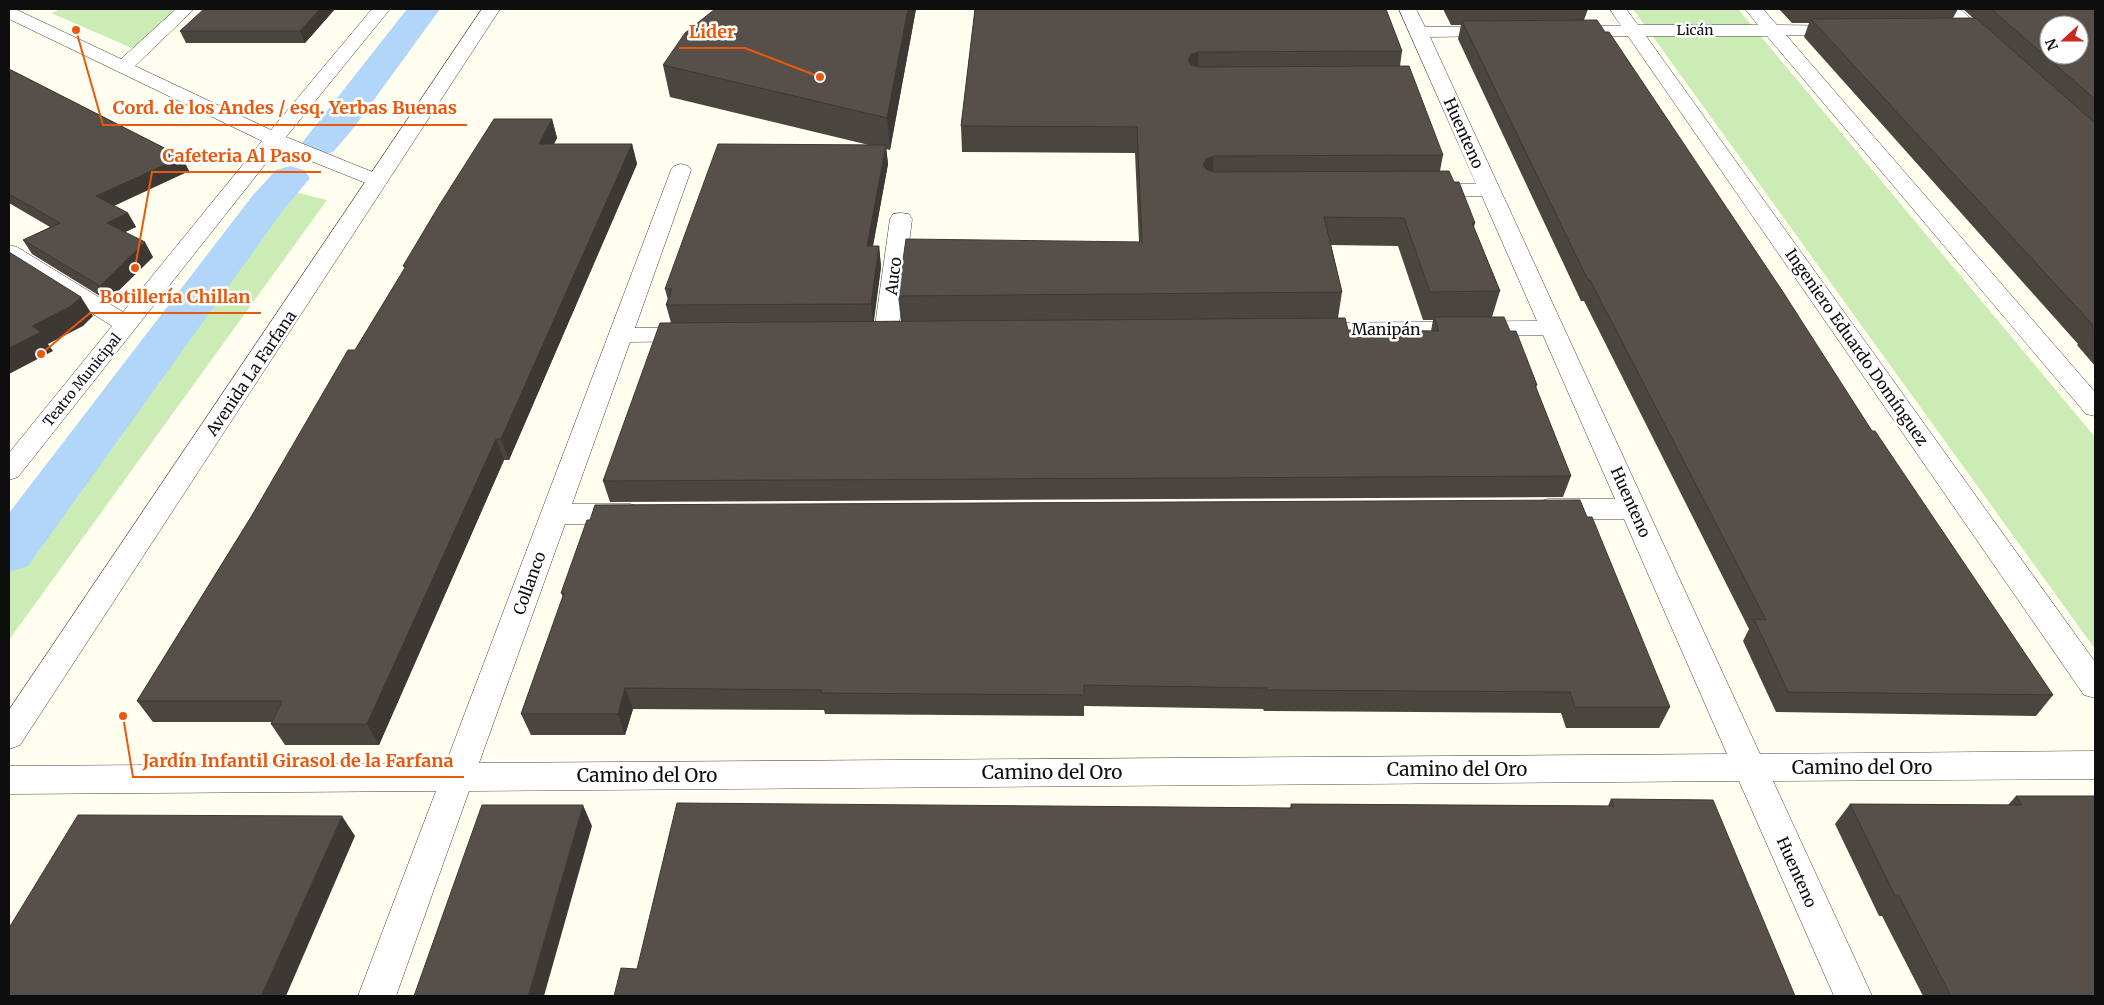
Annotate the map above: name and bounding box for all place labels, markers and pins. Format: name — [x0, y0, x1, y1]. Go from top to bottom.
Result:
callout: Lider — [679, 15, 745, 48]
callout: Cord. de los Andes / esq. Yerbas Buenas — [103, 92, 467, 125]
callout: Cafeteria Al Paso — [152, 139, 321, 172]
callout: Botillería Chillan — [90, 280, 261, 313]
callout: Jardín Infantil Girasol de la Farfana — [133, 744, 464, 777]

